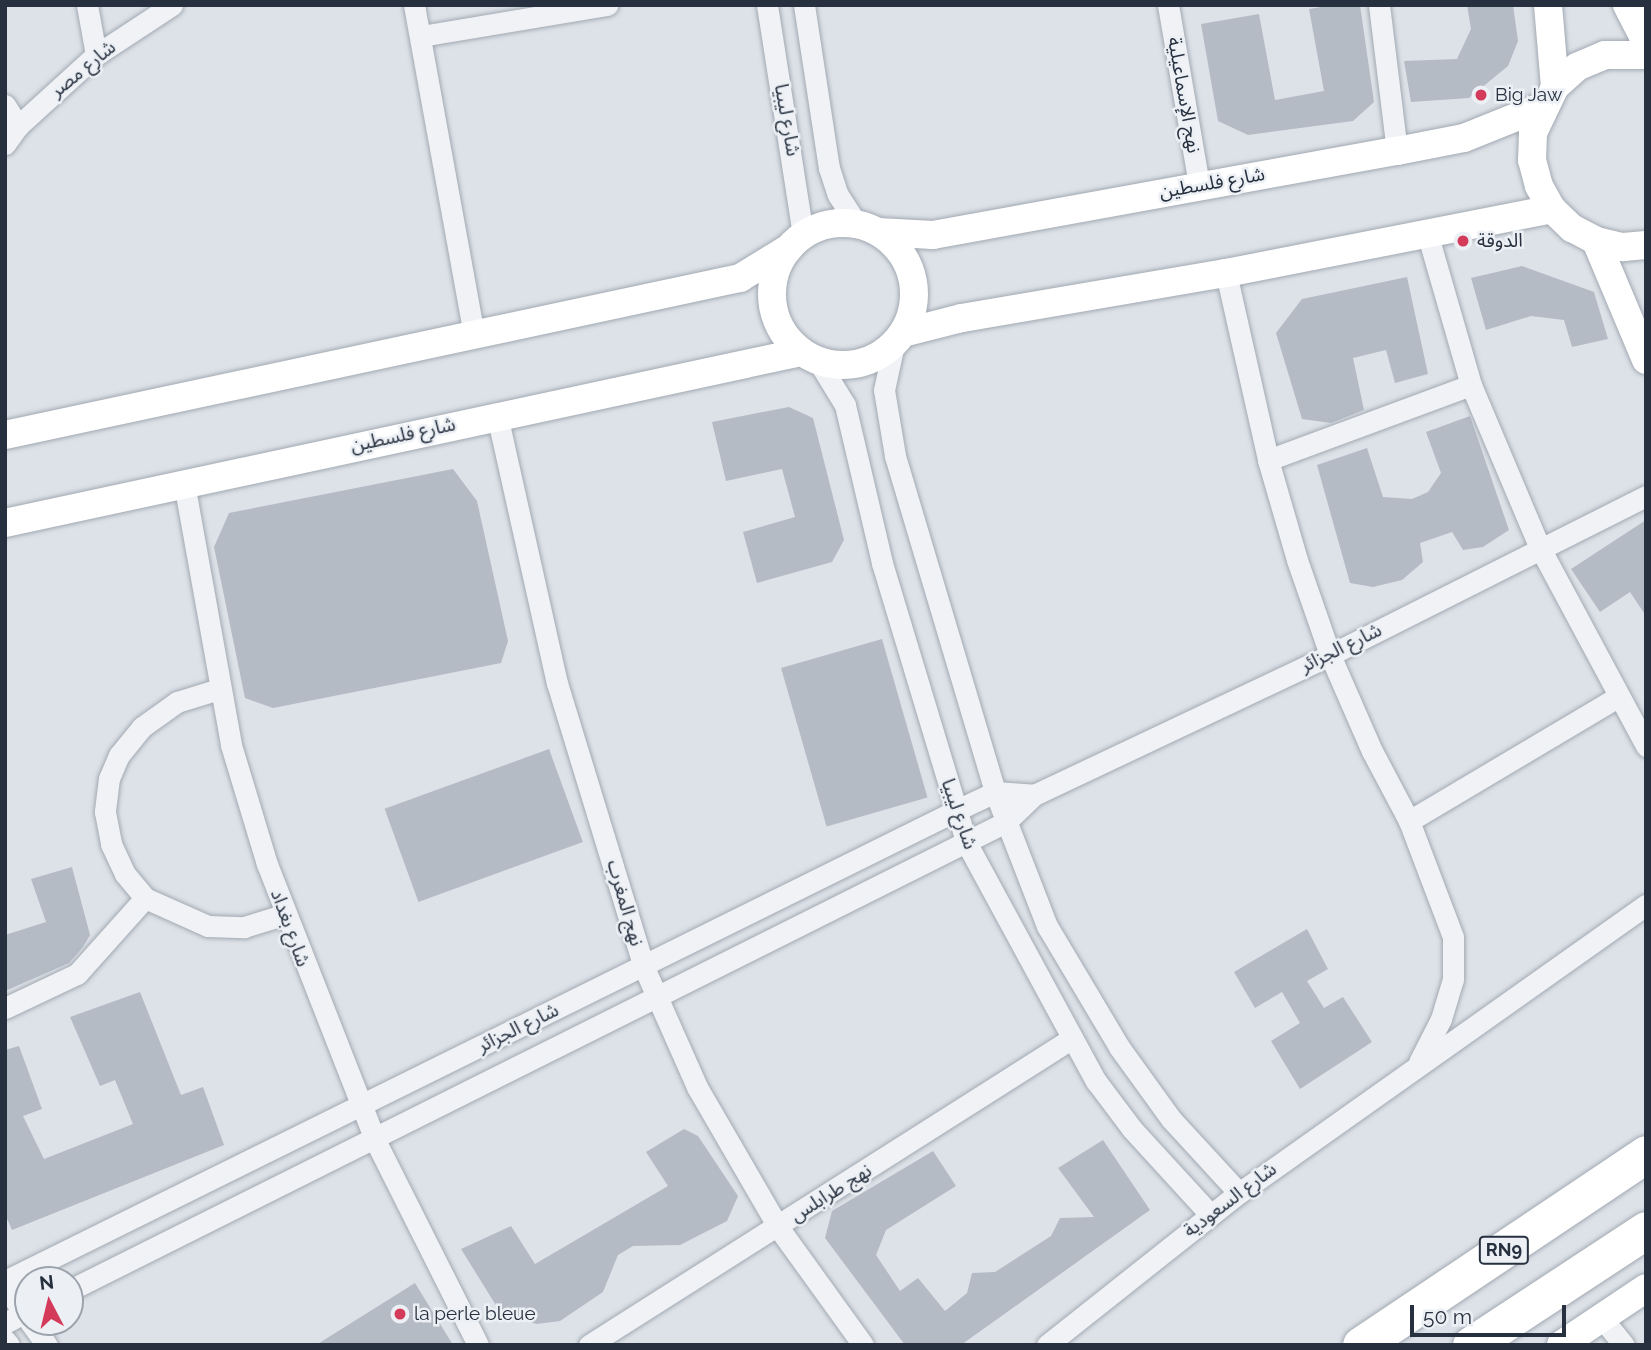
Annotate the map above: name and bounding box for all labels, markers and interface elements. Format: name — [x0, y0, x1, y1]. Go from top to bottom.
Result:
street label: نهج الإسماعيلية — [1163, 35, 1205, 155]
street label: شارع مصر — [46, 36, 120, 102]
street label: شارع ليبيا — [769, 82, 805, 158]
place label: Big Jaw — [1495, 84, 1563, 106]
marker: Big Jaw — [1473, 87, 1489, 103]
street label: شارع فلسطين — [1157, 163, 1267, 203]
place label: الدوقة — [1477, 230, 1523, 252]
marker: الدوقة — [1455, 233, 1471, 249]
street label: شارع فلسطين — [348, 413, 458, 457]
street label: شارع الجزائر — [1297, 619, 1385, 677]
street label: شارع ليبيا — [936, 776, 982, 852]
street label: نهج المغرب — [602, 857, 648, 949]
street label: شارع بغداد — [266, 886, 314, 970]
street label: شارع الجزائر — [474, 999, 562, 1057]
street label: شارع السعودية — [1179, 1158, 1281, 1242]
street label: نهج طرابلس — [786, 1159, 876, 1227]
road number: RN9 — [1478, 1236, 1530, 1265]
north arrow — [14, 1266, 84, 1336]
text: N — [38, 1270, 55, 1294]
scale bar — [1413, 1290, 1569, 1334]
place label: la perle bleue — [414, 1303, 536, 1325]
text: 50 m — [1423, 1304, 1472, 1329]
marker: la perle bleue — [392, 1306, 408, 1322]

